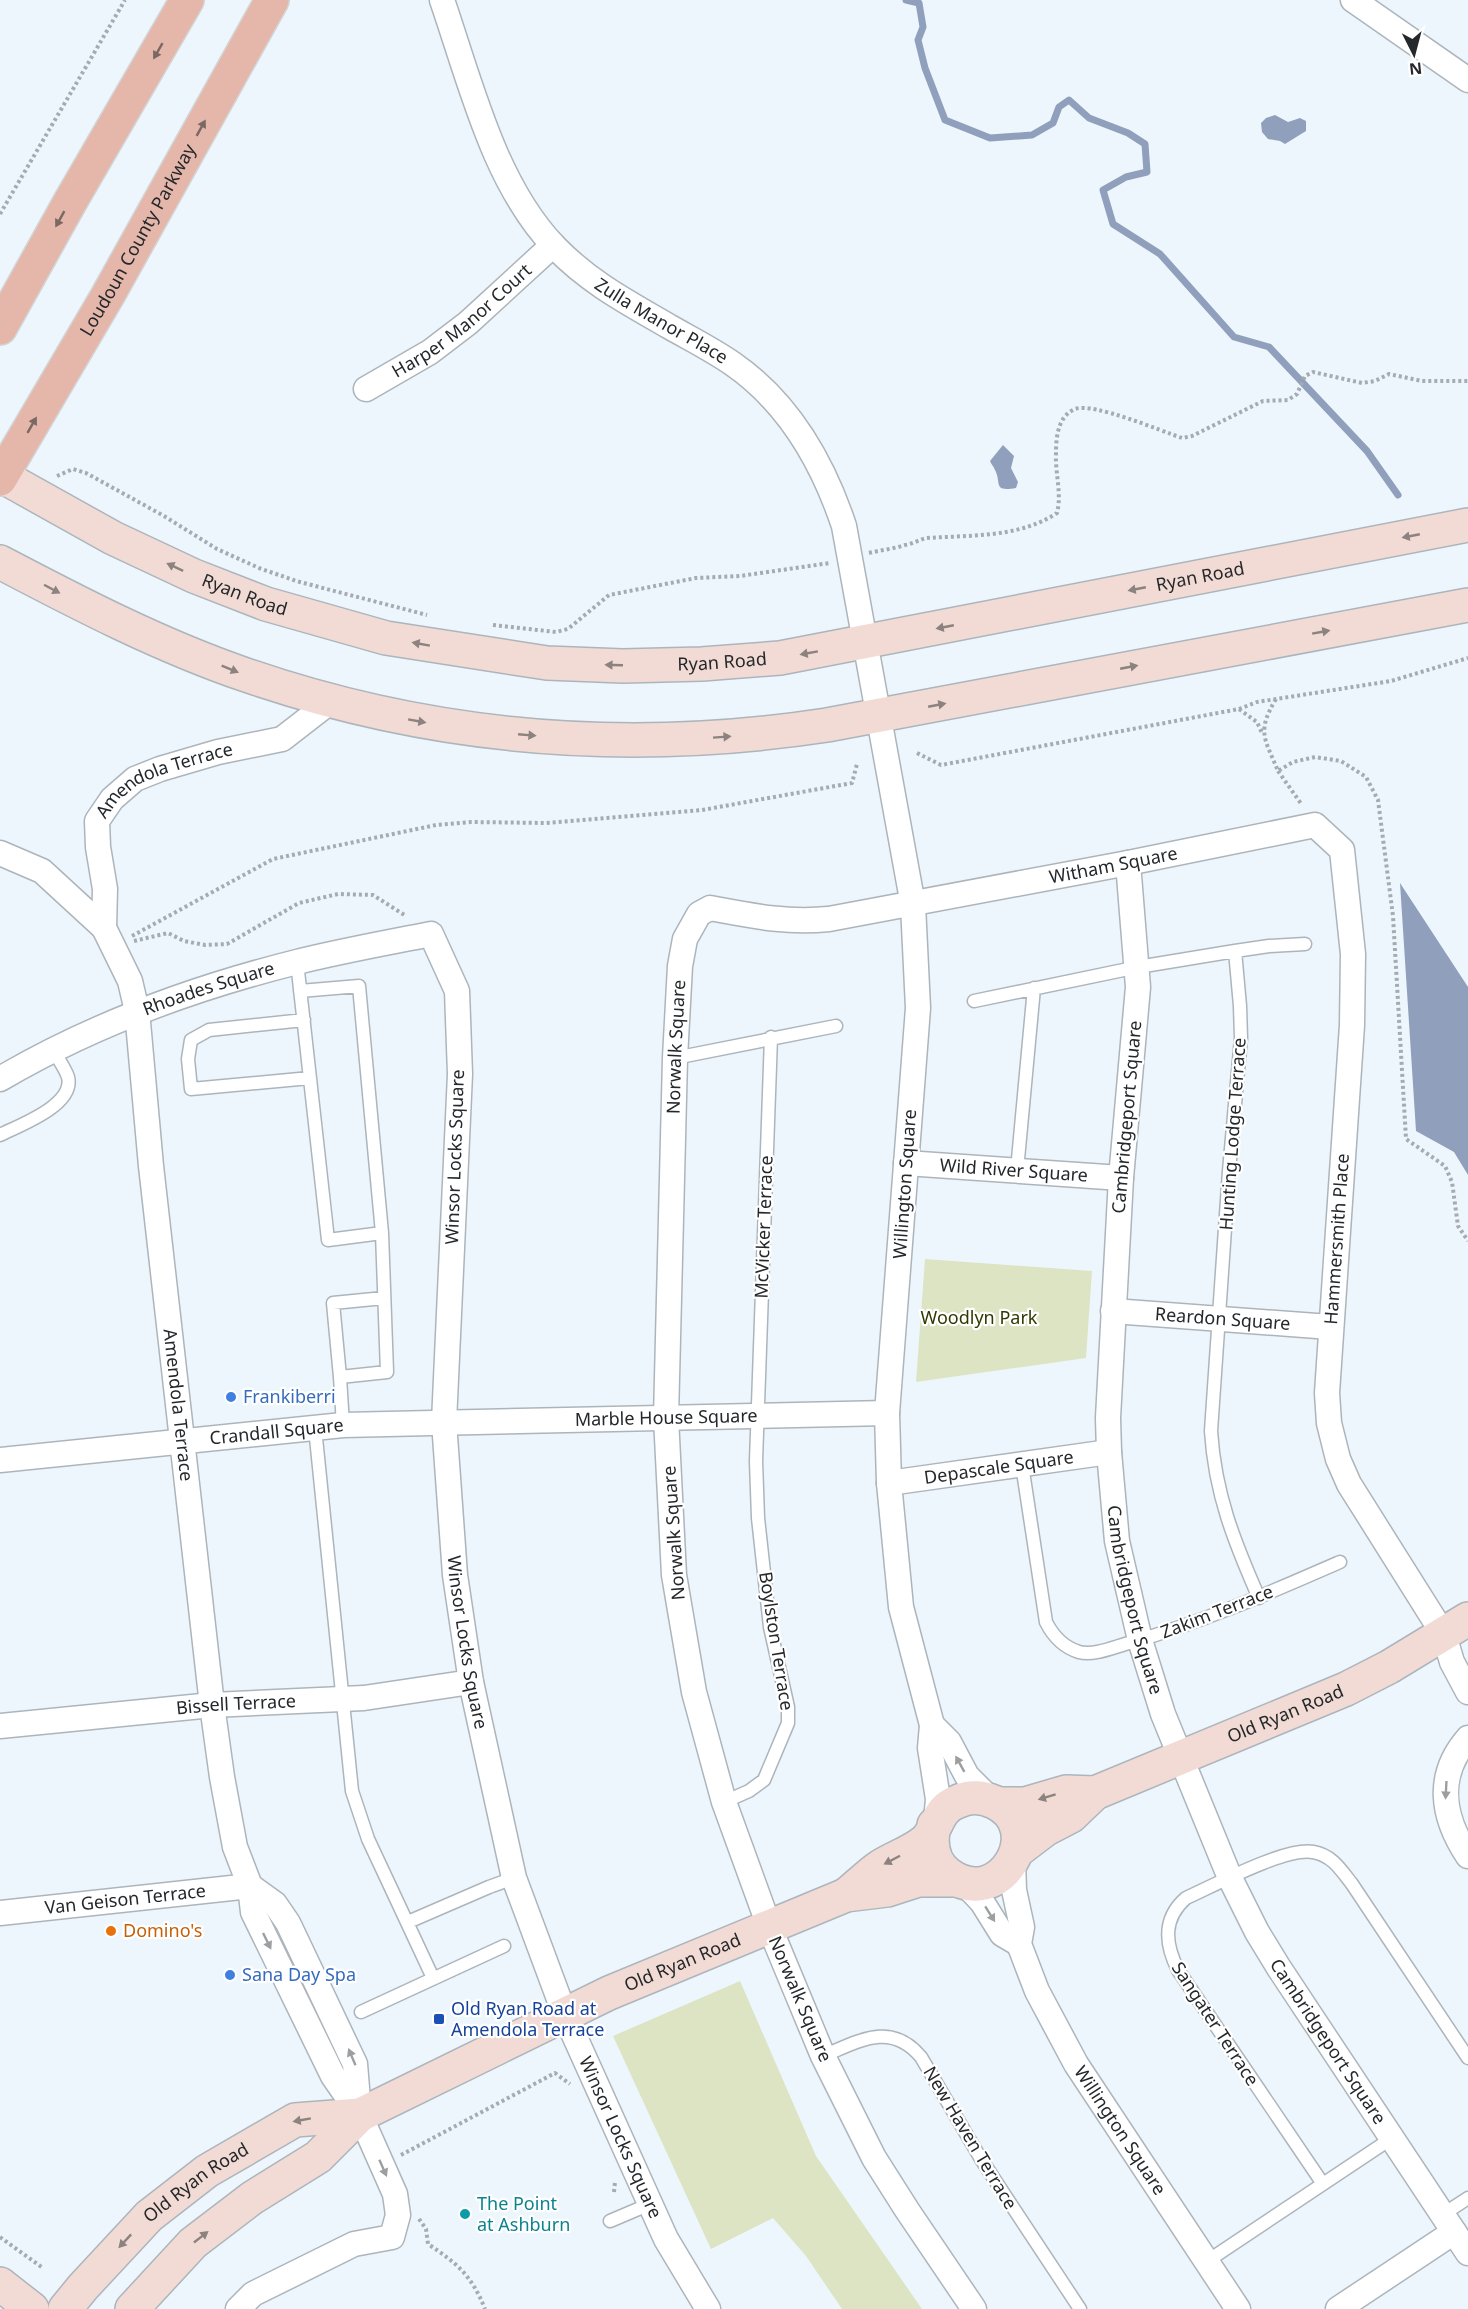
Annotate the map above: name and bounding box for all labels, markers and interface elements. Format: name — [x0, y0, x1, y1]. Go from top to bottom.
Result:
north arrow — [1384, 24, 1444, 84]
one-way arrow — [153, 43, 163, 60]
text: N — [1408, 57, 1423, 81]
one-way arrow — [196, 119, 206, 136]
street label: Loudoun County Parkway — [74, 138, 201, 340]
one-way arrow — [56, 211, 66, 228]
street label: Harper Manor Court — [387, 257, 536, 383]
street label: Zulla Manor Place — [590, 272, 733, 369]
one-way arrow — [26, 417, 37, 433]
one-way arrow — [1401, 532, 1420, 541]
street label: Ryan Road — [1154, 556, 1246, 596]
one-way arrow — [167, 563, 184, 572]
street label: Ryan Road — [199, 567, 290, 620]
one-way arrow — [43, 584, 60, 594]
one-way arrow — [1127, 585, 1146, 595]
one-way arrow — [936, 623, 955, 632]
one-way arrow — [1311, 627, 1330, 636]
one-way arrow — [411, 639, 430, 648]
street label: Ryan Road — [677, 646, 768, 676]
one-way arrow — [799, 648, 818, 657]
one-way arrow — [605, 661, 624, 670]
one-way arrow — [1119, 662, 1138, 671]
one-way arrow — [221, 664, 239, 674]
one-way arrow — [928, 700, 947, 709]
one-way arrow — [408, 717, 427, 726]
one-way arrow — [518, 730, 537, 740]
one-way arrow — [713, 732, 732, 742]
street label: Amendola Terrace — [90, 736, 235, 822]
street label: Witham Square — [1047, 840, 1179, 889]
street label: Rhoades Square — [139, 955, 277, 1020]
street label: Norwalk Square — [661, 979, 690, 1114]
street label: Cambridgeport Square — [1106, 1019, 1146, 1214]
street label: Hunting Lodge Terrace — [1213, 1037, 1251, 1231]
street label: Winsor Locks Square — [439, 1069, 469, 1245]
street label: Willington Square — [887, 1108, 921, 1260]
street label: Wild River Square — [939, 1152, 1089, 1187]
street label: Hammersmith Place — [1318, 1153, 1354, 1325]
street label: McVicker Terrace — [749, 1155, 777, 1299]
street label: Reardon Square — [1154, 1301, 1291, 1335]
park label: Woodlyn Park — [921, 1305, 1038, 1329]
street label: Amendola Terrace — [158, 1327, 200, 1482]
place label: Frankiberri — [243, 1384, 336, 1408]
marker: Frankiberri — [224, 1390, 238, 1404]
street label: Marble House Square — [575, 1403, 758, 1431]
street label: Crandall Square — [208, 1412, 344, 1450]
street label: Depascale Square — [922, 1444, 1075, 1489]
street label: Norwalk Square — [656, 1465, 690, 1601]
street label: Cambridgeport Square — [1103, 1504, 1169, 1697]
street label: Winsor Locks Square — [443, 1555, 494, 1731]
street label: Boylston Terrace — [754, 1570, 800, 1712]
street label: Zakim Terrace — [1157, 1579, 1276, 1643]
street label: Old Ryan Road — [1223, 1678, 1347, 1748]
street label: Bissell Terrace — [175, 1688, 296, 1720]
one-way arrow — [955, 1755, 965, 1772]
one-way arrow — [1442, 1781, 1451, 1800]
one-way arrow — [1038, 1793, 1056, 1803]
one-way arrow — [883, 1855, 900, 1865]
street label: Van Geison Terrace — [43, 1878, 207, 1919]
one-way arrow — [985, 1906, 996, 1922]
place label: Domino's — [123, 1918, 202, 1942]
marker: Domino's — [104, 1924, 118, 1938]
street label: Old Ryan Road — [620, 1927, 744, 1996]
one-way arrow — [262, 1932, 271, 1949]
street label: Norwalk Square — [764, 1932, 838, 2065]
street label: Cambridgeport Square — [1265, 1954, 1392, 2128]
street label: Sangater Terrace — [1167, 1957, 1265, 2090]
place label: Sana Day Spa — [242, 1962, 356, 1986]
marker: Sana Day Spa — [223, 1968, 237, 1982]
place label: Old Ryan Road at Amendola Terrace — [451, 1996, 604, 2041]
marker: Old Ryan Road at Amendola Terrace — [432, 2012, 446, 2026]
one-way arrow — [347, 2048, 357, 2066]
street label: Winsor Locks Square — [574, 2052, 668, 2222]
street label: New Haven Terrace — [919, 2061, 1023, 2214]
street label: Willington Square — [1069, 2061, 1172, 2199]
one-way arrow — [292, 2116, 311, 2125]
street label: Old Ryan Road — [138, 2137, 253, 2227]
one-way arrow — [379, 2160, 388, 2177]
place label: The Point at Ashburn — [477, 2191, 570, 2236]
marker: The Point at Ashburn — [458, 2207, 472, 2221]
one-way arrow — [194, 2231, 209, 2243]
one-way arrow — [119, 2234, 133, 2248]

